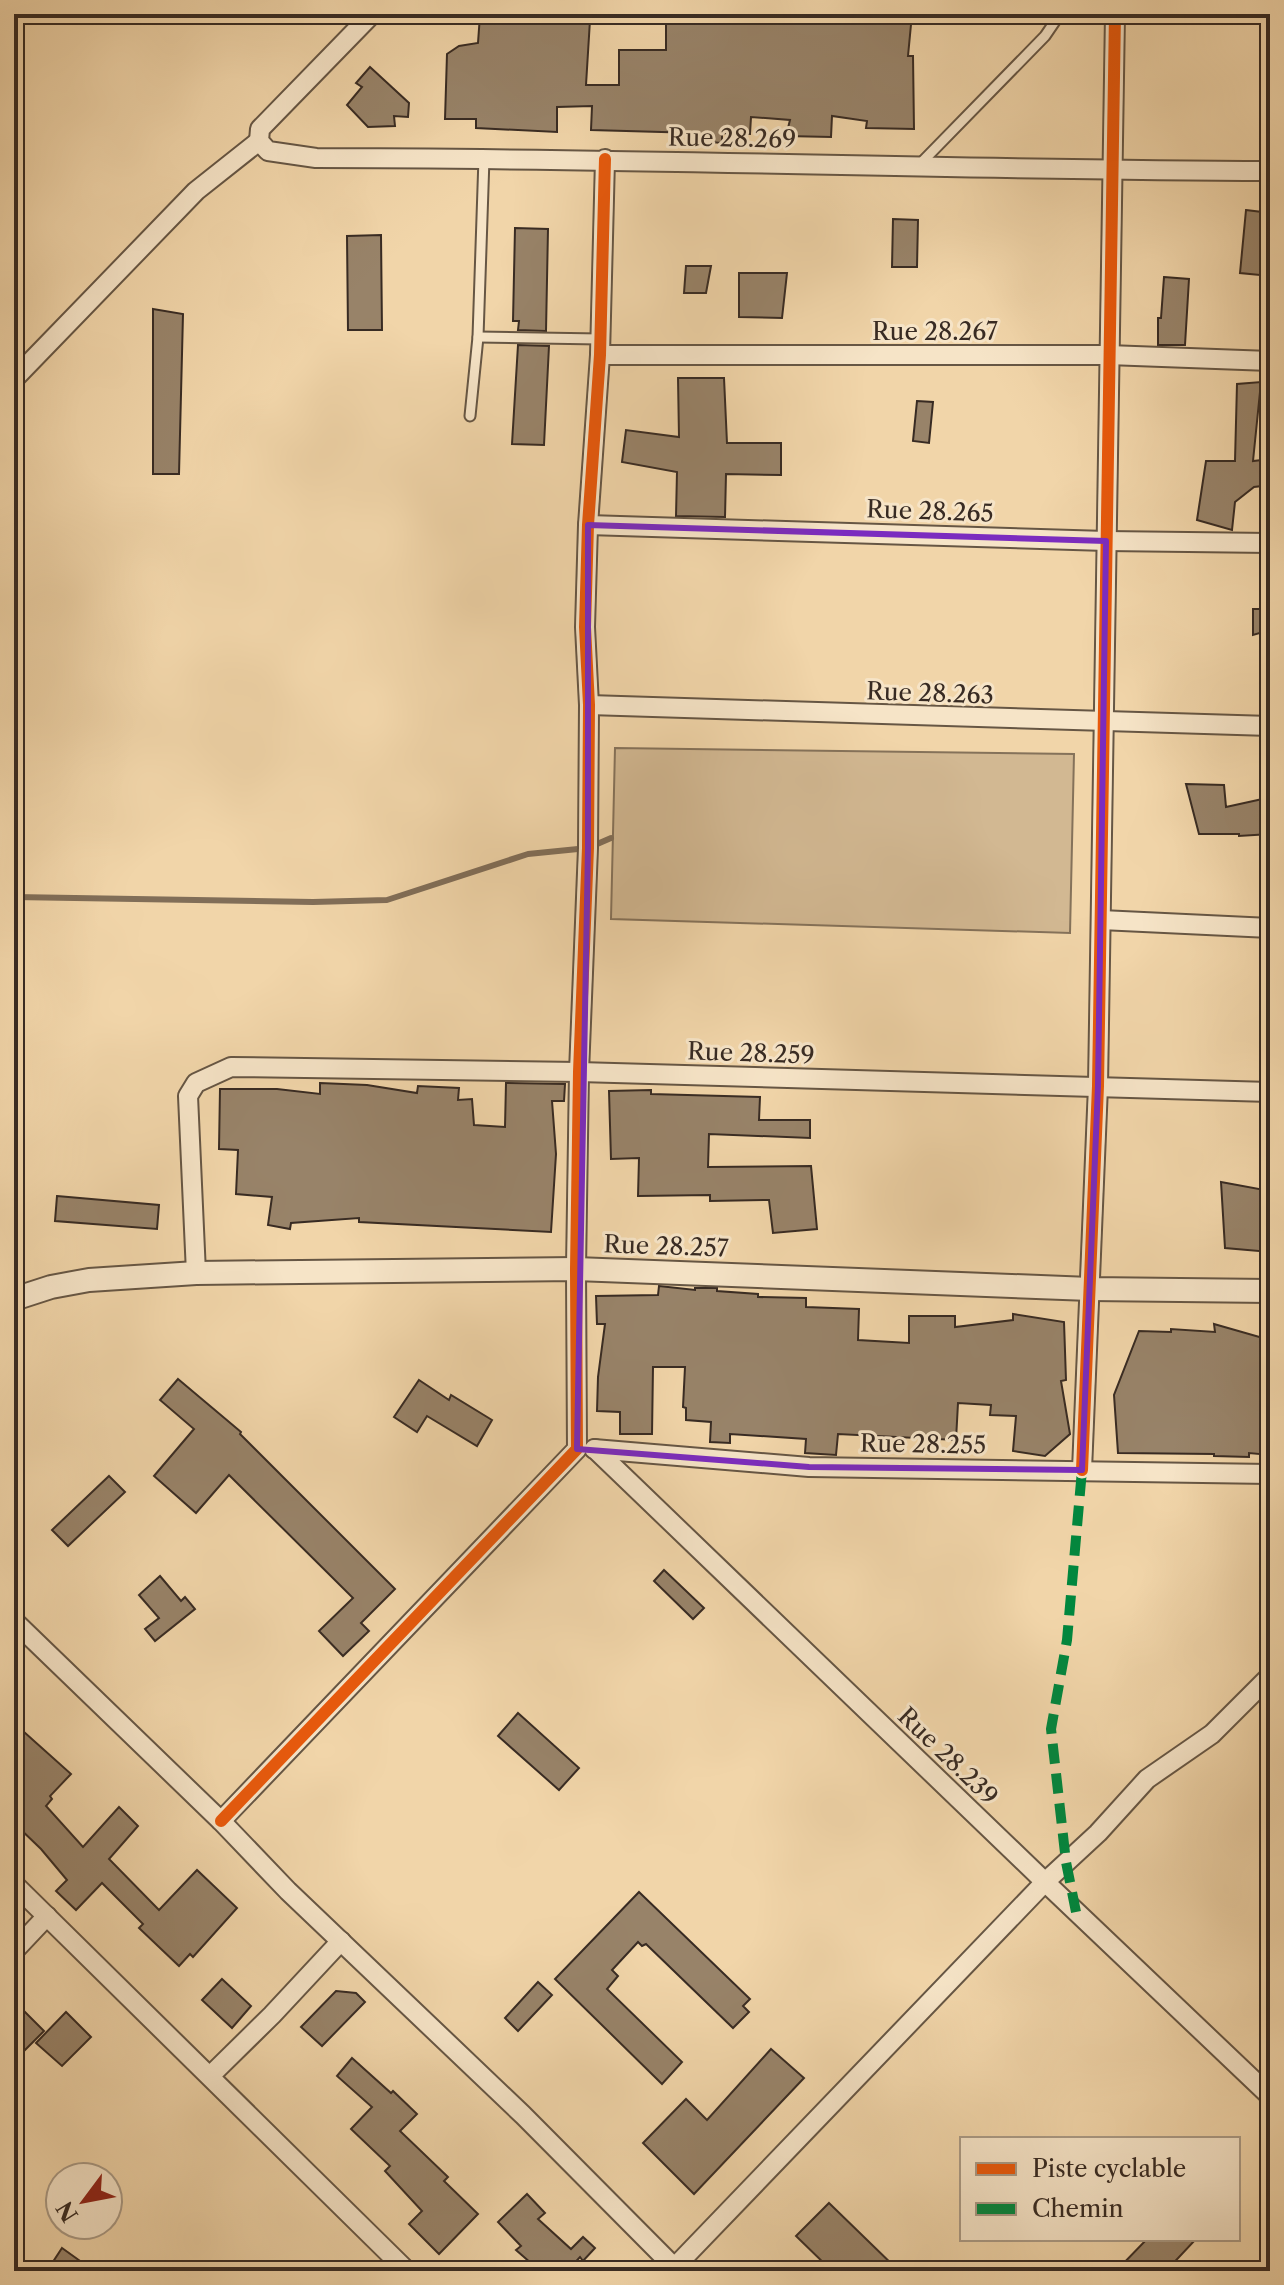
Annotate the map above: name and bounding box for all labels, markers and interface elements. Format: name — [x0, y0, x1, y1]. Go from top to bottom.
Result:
street label: Rue 28.269 — [668, 122, 796, 154]
street label: Rue 28.267 — [872, 317, 998, 346]
street label: Rue 28.265 — [866, 494, 994, 528]
street label: Rue 28.263 — [866, 676, 994, 710]
street label: Rue 28.259 — [687, 1036, 815, 1070]
street label: Rue 28.257 — [603, 1229, 729, 1263]
street label: Rue 28.255 — [860, 1428, 986, 1460]
street label: Rue 28.239 — [892, 1701, 1004, 1811]
legend — [960, 2137, 1240, 2241]
text: Piste cyclable — [1032, 2154, 1186, 2183]
north arrow — [44, 2161, 124, 2241]
text: Chemin — [1032, 2194, 1124, 2223]
text: N — [51, 2196, 84, 2227]

